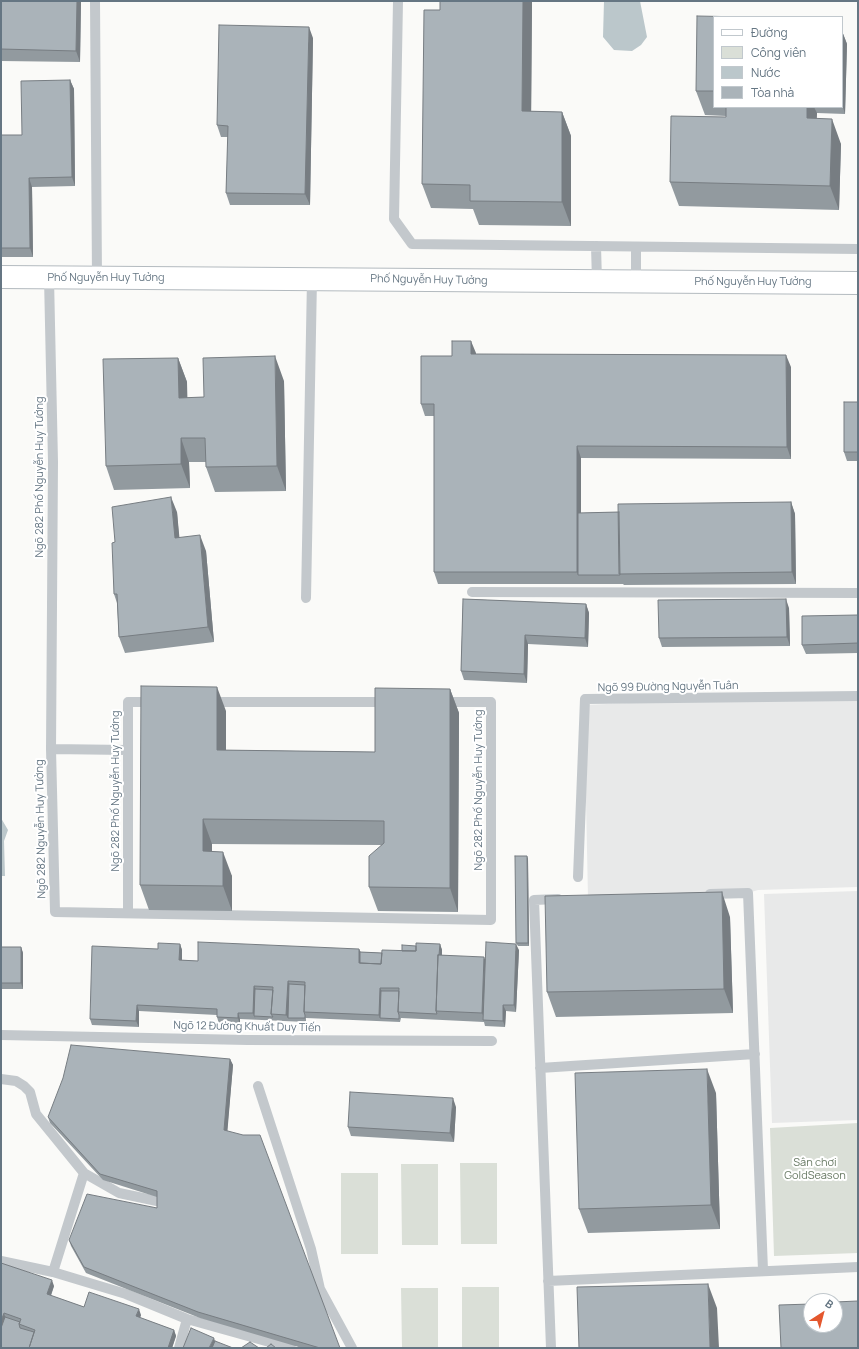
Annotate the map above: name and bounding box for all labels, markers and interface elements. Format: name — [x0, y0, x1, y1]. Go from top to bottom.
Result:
legend — [713, 16, 843, 108]
text: Đường — [751, 24, 788, 41]
text: Công viên — [751, 44, 806, 61]
text: Nước — [751, 64, 780, 81]
text: Tòa nhà — [751, 84, 794, 101]
street label: Phố Nguyễn Huy Tưởng — [47, 271, 165, 285]
street label: Phố Nguyễn Huy Tưởng — [370, 272, 488, 288]
street label: Phố Nguyễn Huy Tưởng — [694, 275, 812, 289]
street label: Ngõ 282 Phố Nguyễn Huy Tưởng — [33, 396, 47, 558]
street label: Ngõ 99 Đường Nguyễn Tuân — [598, 679, 738, 695]
street label: Ngõ 282 Phố Nguyễn Huy Tưởng — [472, 709, 486, 871]
street label: Ngõ 282 Phố Nguyễn Huy Tưởng — [109, 710, 123, 872]
street label: Ngõ 282 Nguyễn Huy Tưởng — [33, 759, 49, 899]
street label: Ngõ 12 Đường Khuất Duy Tiến — [173, 1019, 321, 1035]
park label: Sân chơi GoldSeason — [784, 1156, 846, 1182]
north arrow — [803, 1293, 843, 1333]
text: B — [823, 1296, 837, 1312]

